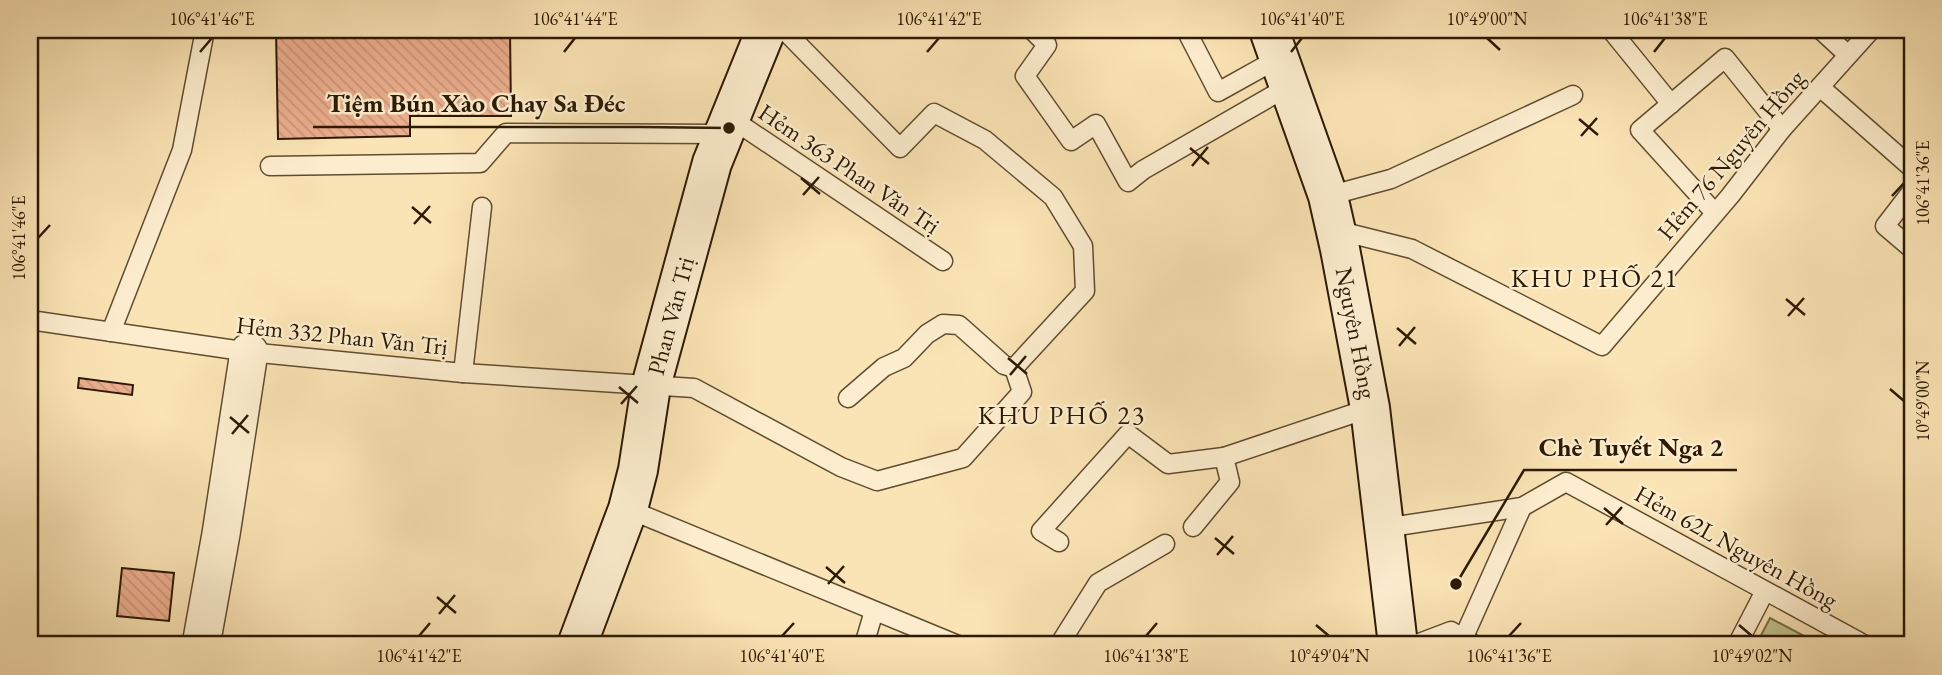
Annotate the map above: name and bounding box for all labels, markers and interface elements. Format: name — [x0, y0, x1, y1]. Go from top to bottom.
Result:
text: 106°41'46"E — [169, 7, 255, 30]
text: 106°41'44"E — [532, 7, 618, 30]
text: 106°41'42"E — [896, 7, 982, 30]
text: 106°41'40"E — [1259, 7, 1345, 30]
text: 10°49'00"N — [1447, 7, 1528, 30]
text: 106°41'38"E — [1622, 7, 1708, 30]
street label: Hẻm 76 Nguyên Hồng — [1650, 63, 1811, 246]
callout: Tiệm Bún Xào Chay Sa Đéc — [313, 80, 640, 127]
text: Tiệm Bún Xào Chay Sa Đéc — [327, 86, 626, 120]
street label: Hẻm 363 Phan Văn Trị — [752, 96, 946, 241]
text: 106°41'36"E — [1911, 140, 1934, 226]
text: 106°41'46"E — [7, 195, 30, 281]
street label: Phan Văn Trị — [640, 253, 701, 378]
district label: KHU PHỐ 21 — [1511, 261, 1679, 295]
street label: Nguyên Hồng — [1329, 265, 1385, 402]
street label: Hẻm 332 Phan Văn Trị — [235, 309, 450, 362]
text: 10°49'00"N — [1911, 360, 1934, 441]
district label: KHU PHỐ 23 — [978, 398, 1146, 432]
callout: Chè Tuyết Nga 2 — [1524, 423, 1737, 470]
text: Chè Tuyết Nga 2 — [1539, 430, 1724, 464]
street label: Hẻm 62L Nguyên Hồng — [1629, 478, 1844, 616]
text: 106°41'42"E — [376, 644, 462, 667]
text: 106°41'40"E — [739, 644, 825, 667]
text: 106°41'38"E — [1103, 644, 1189, 667]
text: 10°49'04"N — [1289, 644, 1370, 667]
text: 106°41'36"E — [1466, 644, 1552, 667]
text: 10°49'02"N — [1712, 644, 1793, 667]

